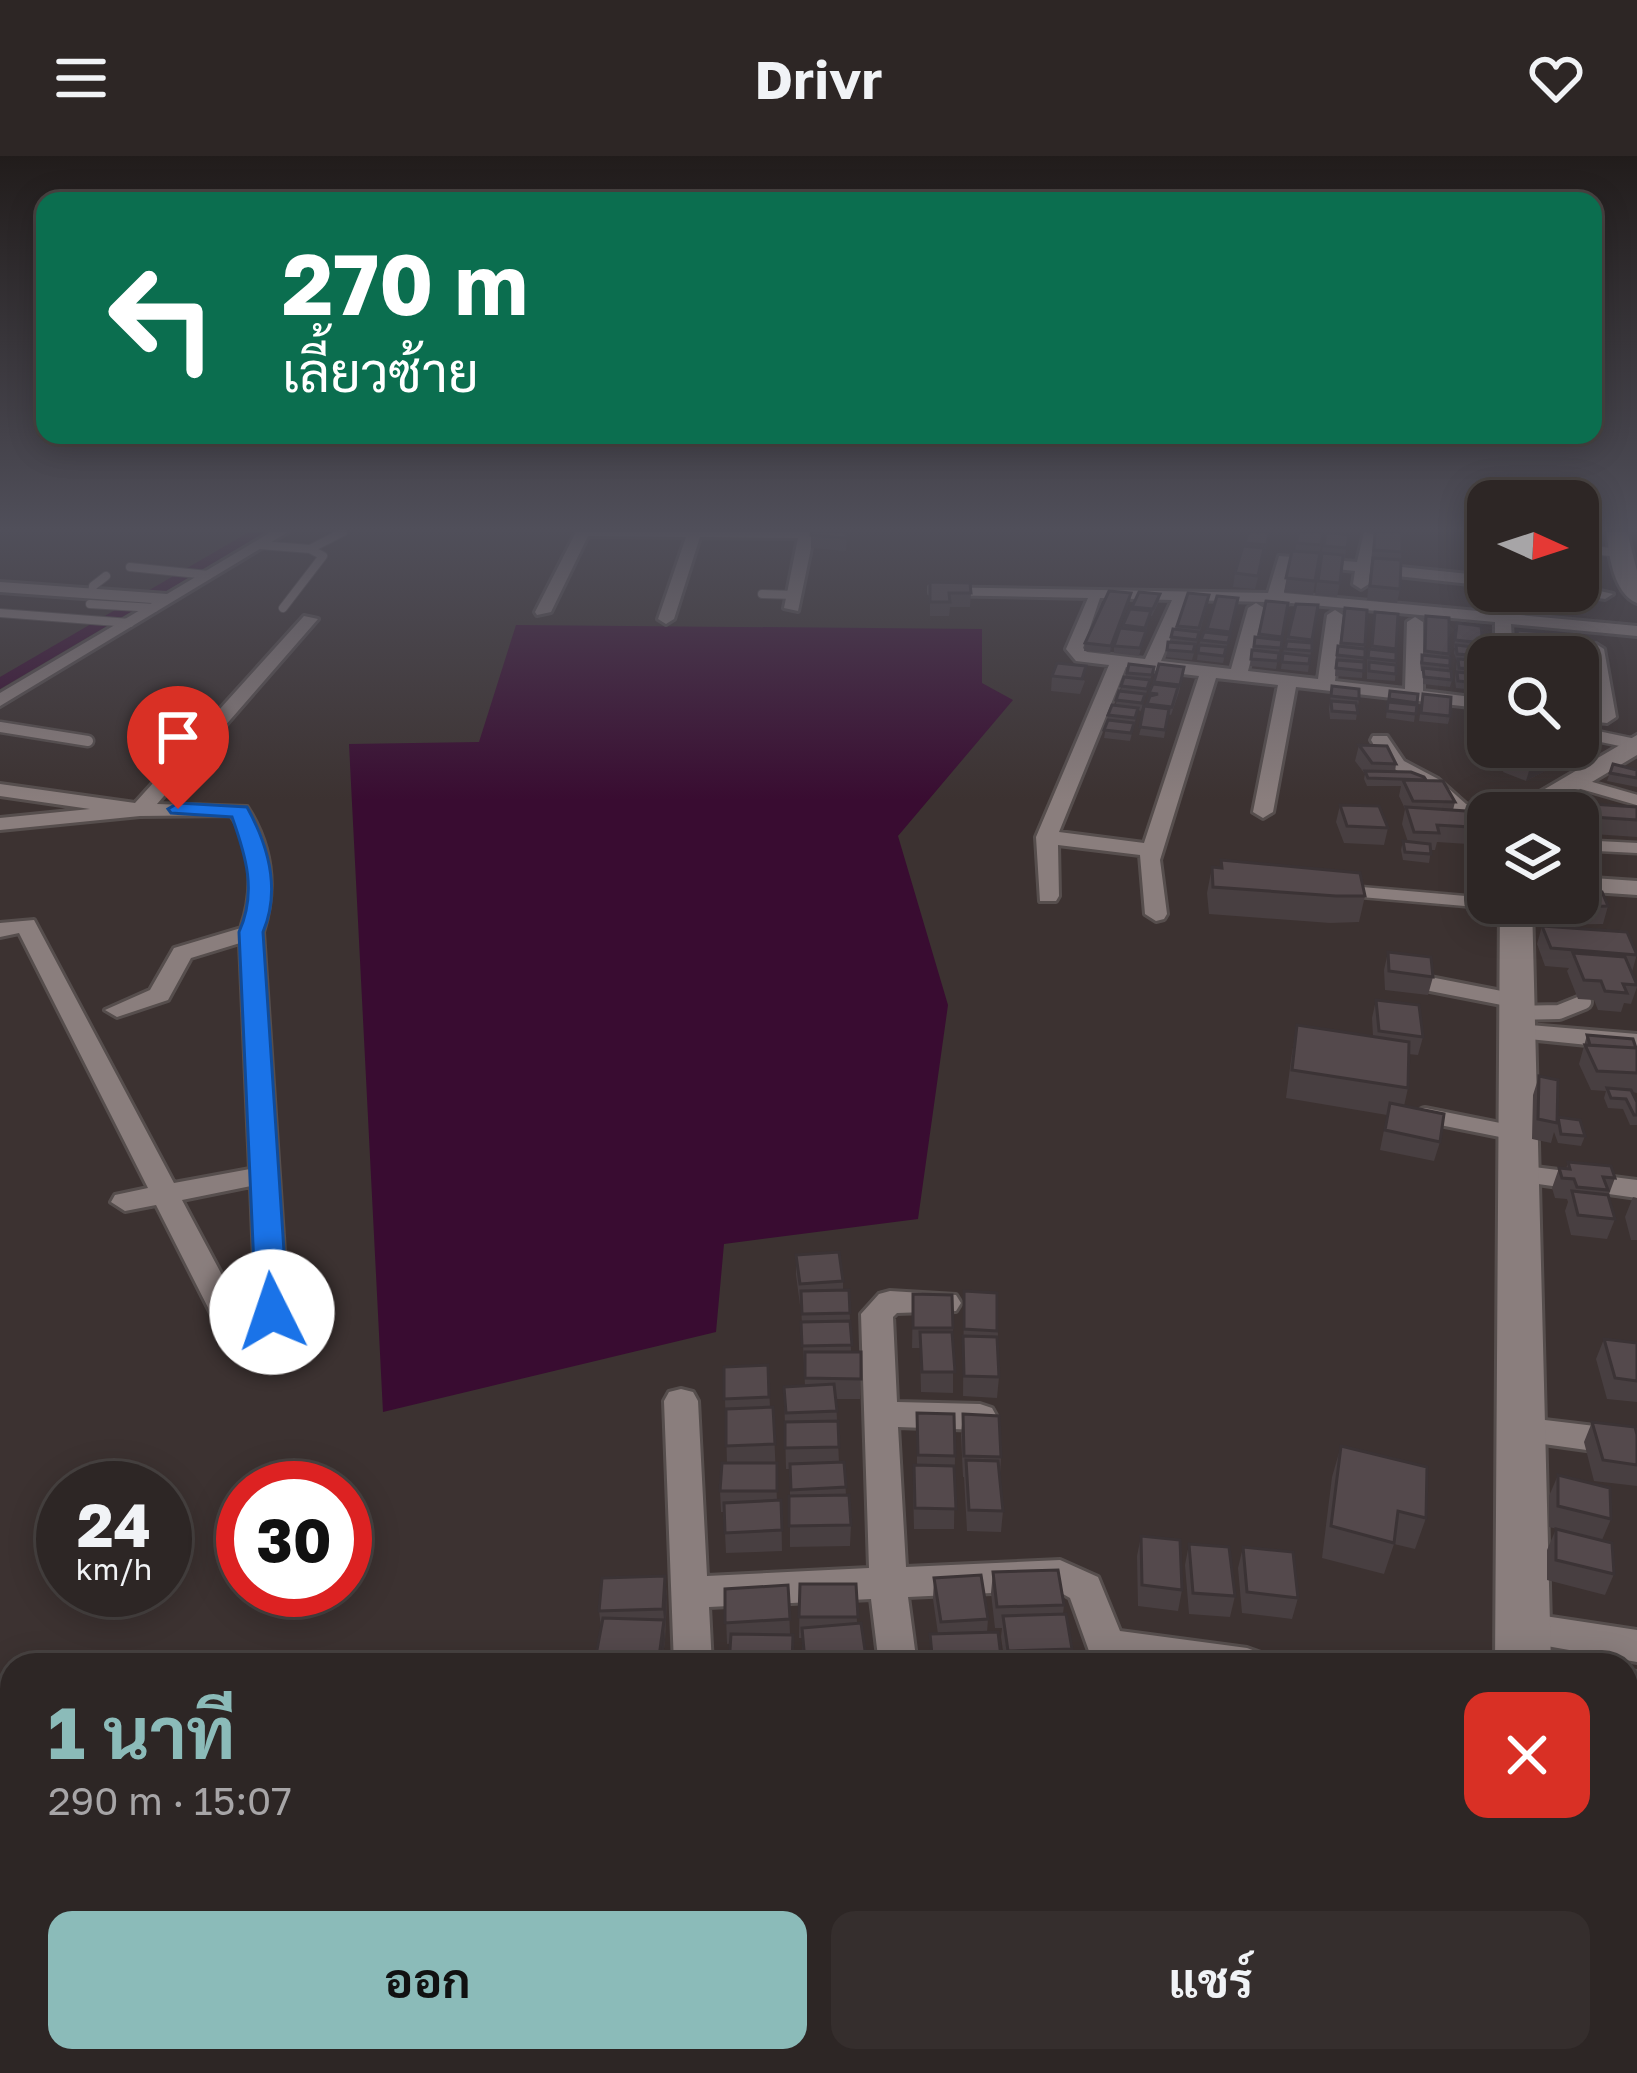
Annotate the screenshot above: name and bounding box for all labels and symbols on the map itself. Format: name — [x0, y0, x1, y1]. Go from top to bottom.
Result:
north arrow — [1467, 480, 1599, 612]
pin — [127, 686, 229, 809]
position arrow — [209, 1249, 335, 1375]
speed limit sign: 30 — [216, 1461, 372, 1617]

